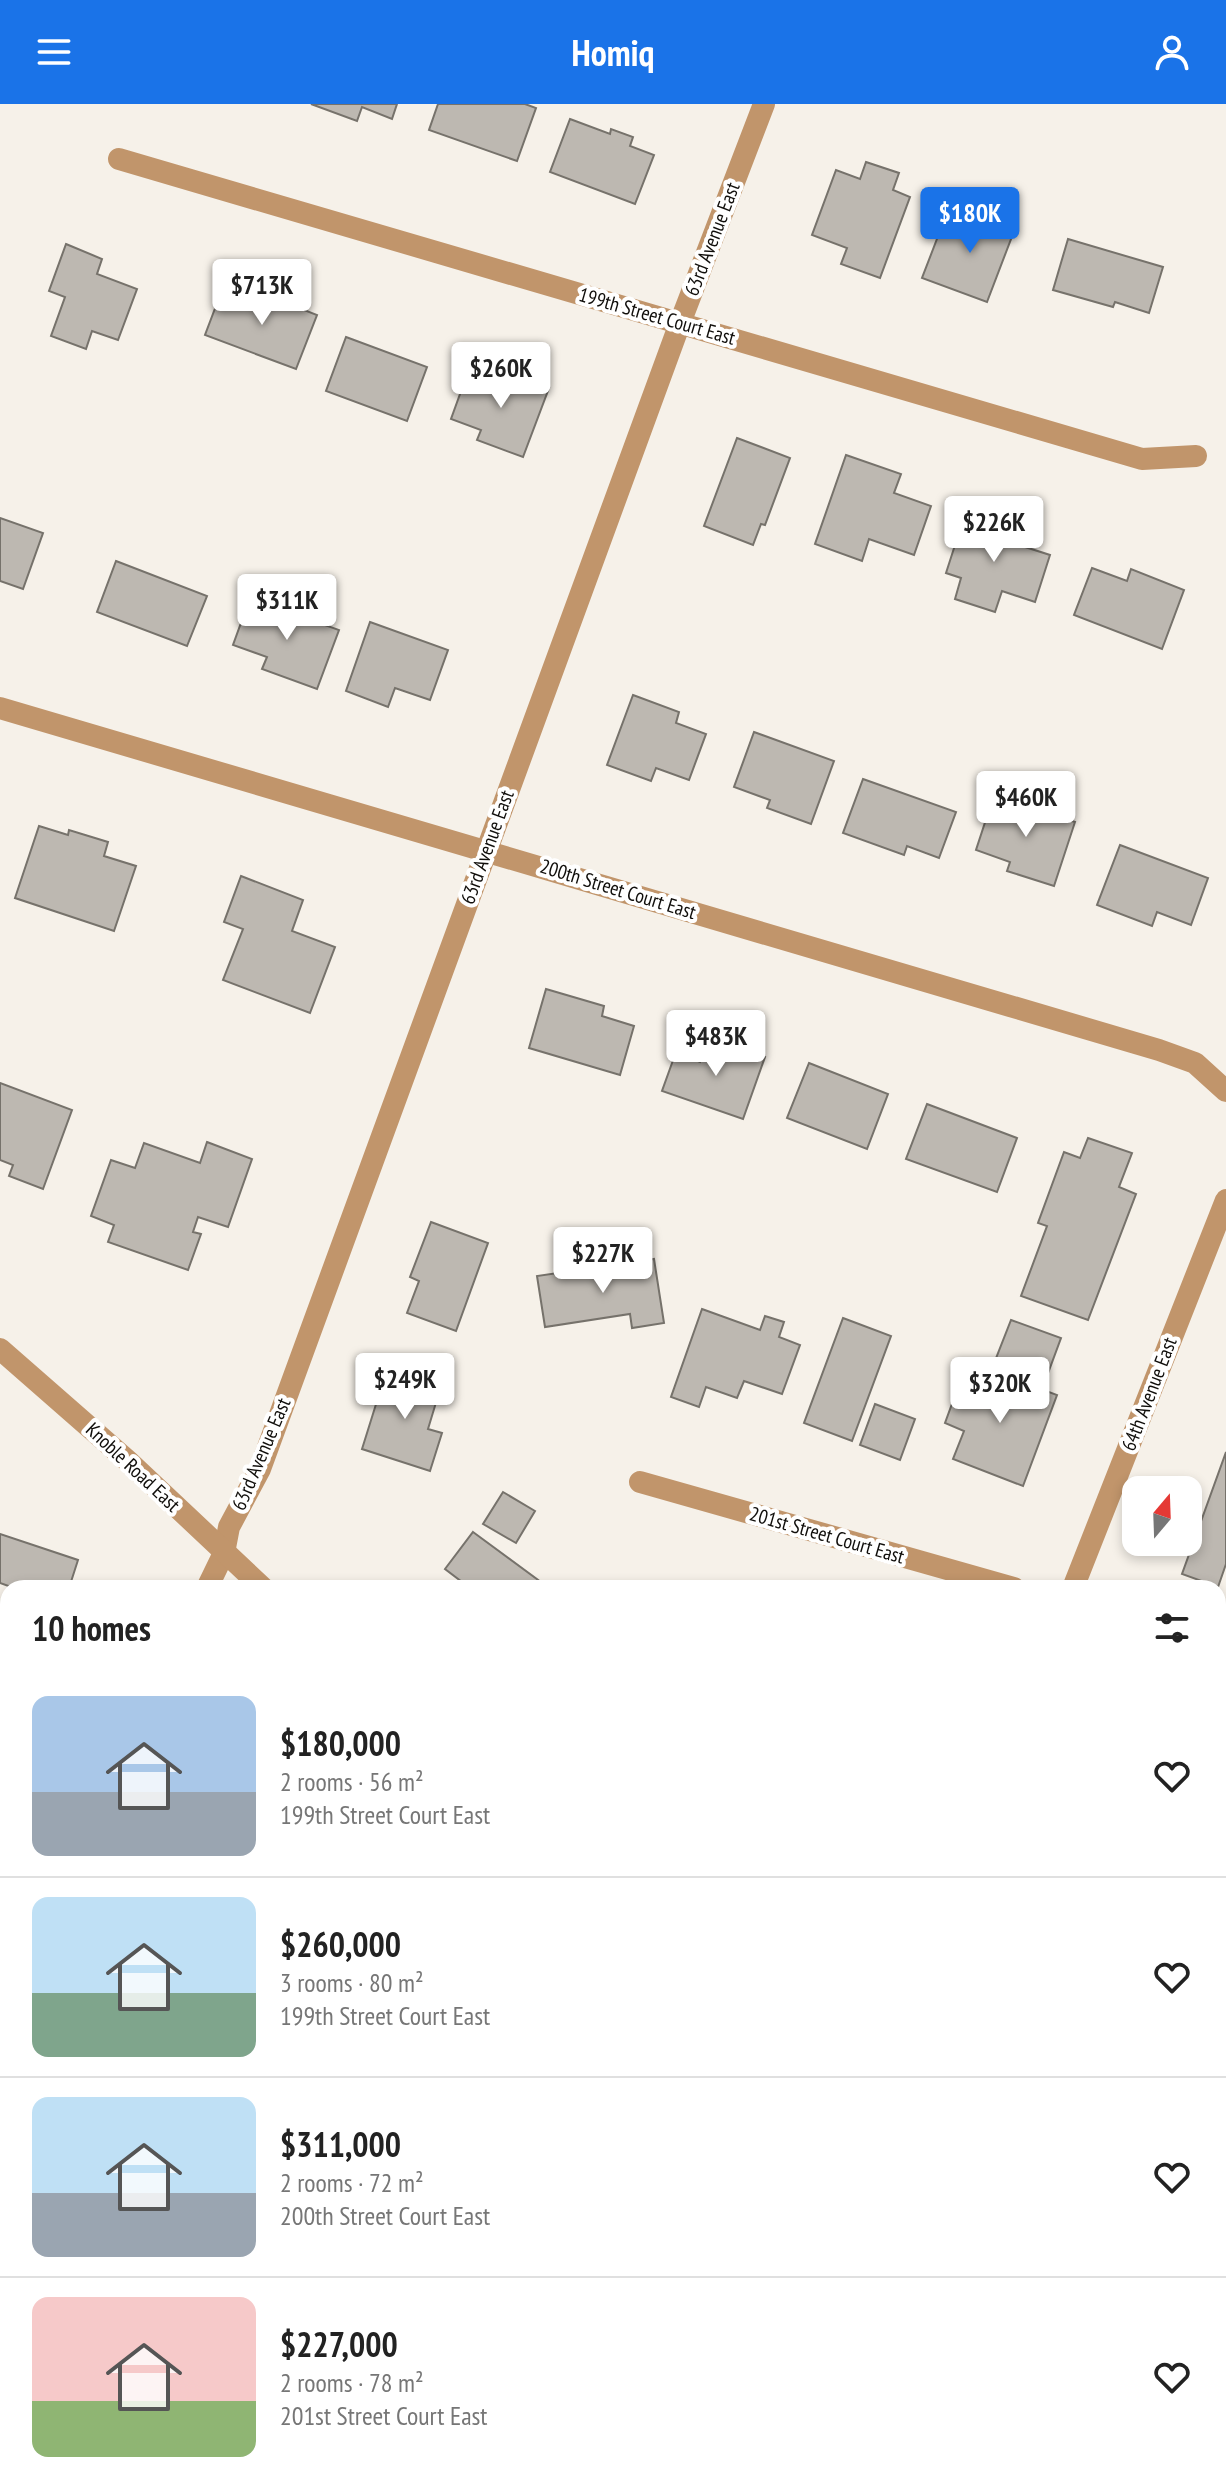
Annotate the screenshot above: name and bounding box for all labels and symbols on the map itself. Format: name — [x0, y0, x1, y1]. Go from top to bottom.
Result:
street label: 63rd Avenue East — [678, 178, 746, 299]
pin: $180K — [914, 187, 1026, 255]
pin: $713K — [206, 259, 318, 327]
street label: 199th Street Court East — [576, 281, 739, 351]
pin: $260K — [445, 342, 557, 410]
pin: $226K — [938, 496, 1050, 564]
pin: $311K — [231, 574, 343, 642]
pin: $460K — [970, 771, 1082, 839]
street label: 63rd Avenue East — [454, 786, 520, 908]
street label: 200th Street Court East — [537, 853, 700, 925]
pin: $483K — [660, 1010, 772, 1078]
pin: $227K — [547, 1227, 659, 1295]
street label: 64th Avenue East — [1115, 1333, 1183, 1455]
pin: $249K — [349, 1353, 461, 1421]
pin: $320K — [944, 1357, 1056, 1425]
street label: 63rd Avenue East — [226, 1393, 297, 1514]
street label: Knoble Road East — [80, 1417, 186, 1518]
north arrow — [1122, 1476, 1202, 1556]
street label: 201st Street Court East — [747, 1501, 908, 1570]

